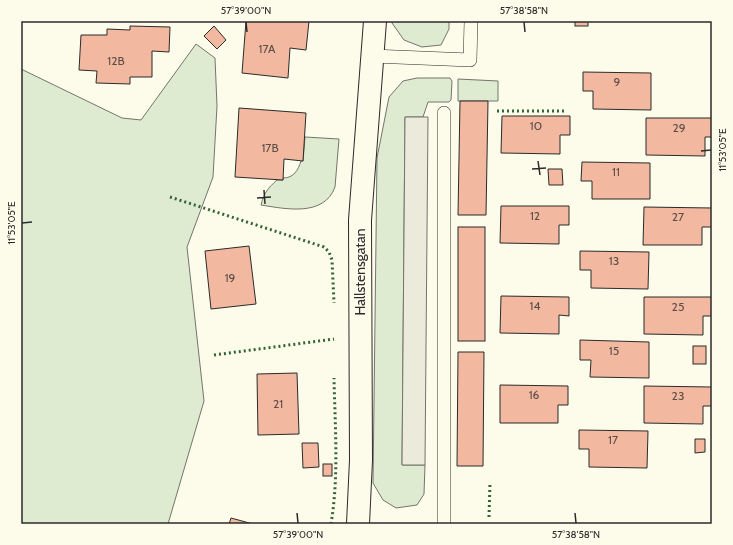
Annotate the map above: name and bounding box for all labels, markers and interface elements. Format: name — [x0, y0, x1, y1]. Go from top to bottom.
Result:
text: 57°39'00"N — [221, 4, 271, 17]
text: 57°38'58"N — [500, 4, 548, 17]
house number: 17A — [259, 41, 276, 56]
house number: 12B — [107, 53, 125, 68]
house number: 9 — [614, 74, 621, 89]
house number: 10 — [530, 118, 542, 133]
house number: 29 — [672, 120, 686, 135]
text: 11°53'05"E — [716, 128, 729, 172]
house number: 17B — [261, 140, 279, 155]
house number: 11 — [612, 164, 620, 179]
text: 11°53'05"E — [5, 201, 18, 245]
house number: 12 — [530, 208, 540, 223]
house number: 27 — [672, 209, 684, 224]
street label: Hallstensgatan — [351, 228, 369, 316]
house number: 13 — [609, 253, 619, 268]
house number: 19 — [225, 270, 236, 285]
house number: 14 — [530, 298, 540, 313]
house number: 25 — [672, 299, 684, 314]
house number: 15 — [609, 343, 619, 358]
house number: 16 — [529, 387, 540, 402]
house number: 23 — [672, 388, 684, 403]
house number: 21 — [273, 396, 283, 411]
house number: 17 — [608, 432, 618, 447]
text: 57°39'00"N — [273, 528, 323, 541]
text: 57°38'58"N — [552, 528, 600, 541]

